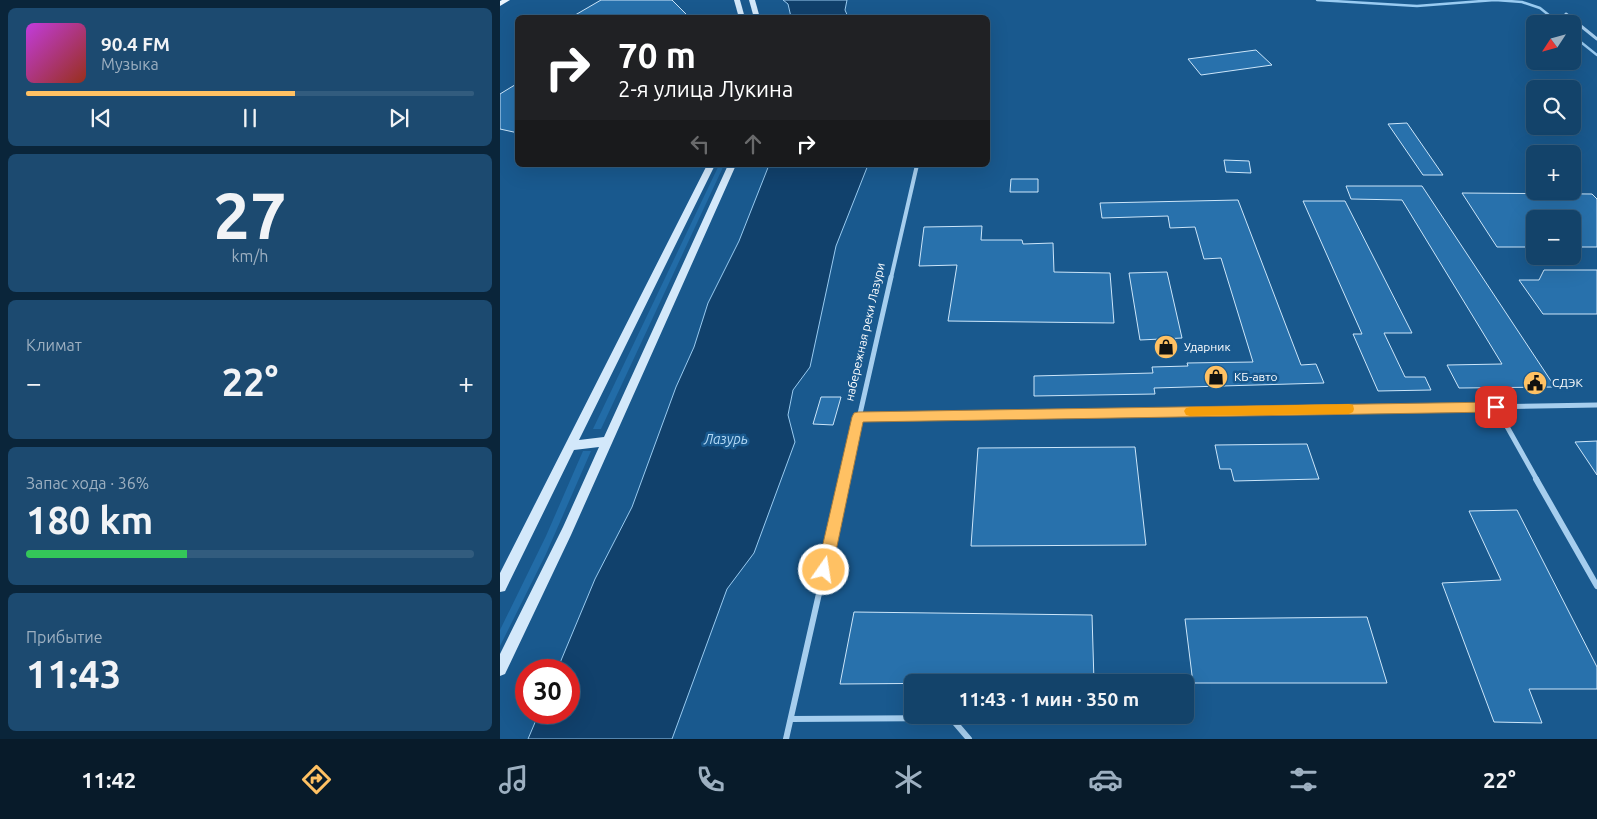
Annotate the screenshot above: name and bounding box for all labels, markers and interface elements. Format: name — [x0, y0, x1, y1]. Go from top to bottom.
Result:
north arrow — [1526, 15, 1581, 70]
map controls — [1526, 15, 1581, 265]
text: 90.4 FM — [101, 33, 170, 55]
icon: right — [535, 35, 600, 100]
text: 70 m — [618, 35, 696, 75]
text: Музыка — [101, 55, 159, 73]
text: 2-я улица Лукина — [618, 76, 793, 101]
button: search — [1526, 80, 1581, 135]
icon: previous — [87, 104, 115, 132]
icon: pause — [236, 104, 264, 132]
icon: next — [385, 104, 413, 132]
icon: left — [686, 130, 714, 158]
icon: ahead — [739, 130, 767, 158]
icon: right — [792, 130, 820, 158]
button: + — [1526, 145, 1581, 200]
text: 27 — [213, 178, 287, 251]
button: − — [1526, 210, 1581, 265]
text: km/h — [232, 247, 268, 265]
street label: набережная реки Лазури — [842, 261, 887, 402]
shop icon: Ударник — [1153, 334, 1179, 360]
text: Климат — [26, 336, 82, 354]
place label: Ударник — [1184, 340, 1231, 353]
text: 22° — [222, 361, 278, 403]
shop icon: КБ-авто — [1203, 364, 1229, 390]
text: − — [26, 367, 42, 398]
text: + — [458, 367, 474, 398]
place label: КБ-авто — [1234, 370, 1278, 383]
public building icon: СДЭК — [1522, 370, 1548, 396]
place label: СДЭК — [1552, 376, 1583, 389]
pin — [1475, 386, 1517, 428]
icon: arrive — [1482, 393, 1510, 421]
water label: Лазурь — [703, 431, 748, 447]
text: Запас хода · 36% — [26, 474, 149, 492]
text: 180 km — [26, 499, 153, 541]
position arrow — [797, 543, 849, 595]
text: Прибытие — [26, 628, 103, 646]
text: 11:43 — [26, 653, 121, 695]
speed limit sign: 30 — [515, 659, 580, 724]
text: 11:43 · 1 мин · 350 m — [959, 688, 1139, 710]
icon: directions — [299, 762, 334, 797]
icon: music — [496, 762, 531, 797]
icon: phone — [693, 762, 728, 797]
icon: climate — [891, 762, 926, 797]
icon: car — [1088, 762, 1123, 797]
icon: filters — [1286, 762, 1321, 797]
text: 11:42 — [81, 767, 136, 792]
text: 22° — [1483, 767, 1516, 792]

